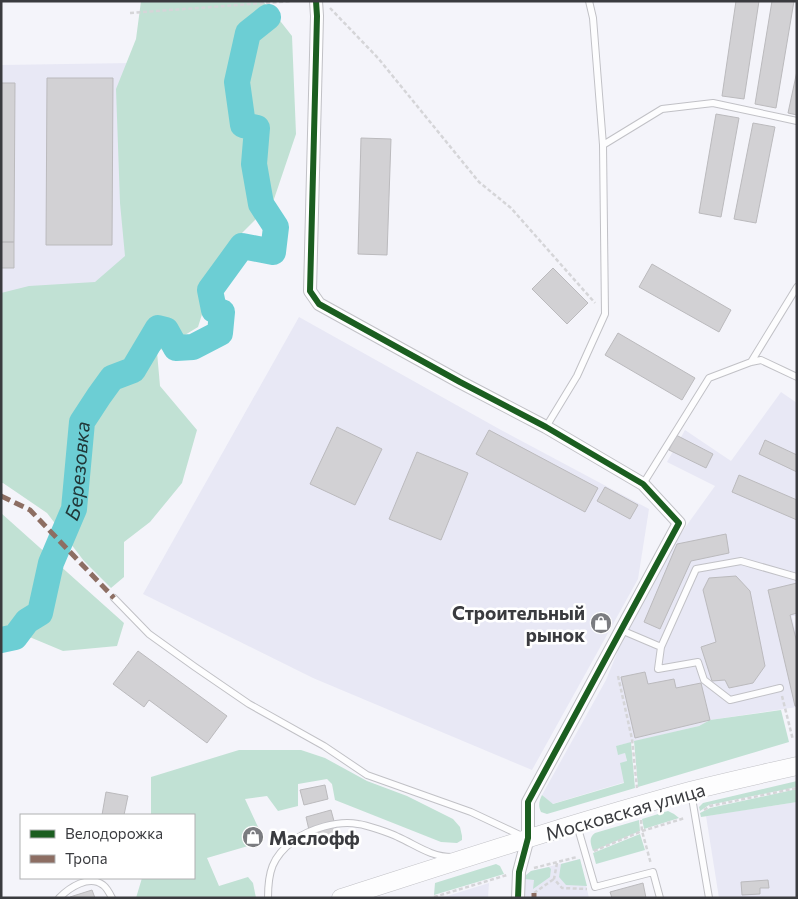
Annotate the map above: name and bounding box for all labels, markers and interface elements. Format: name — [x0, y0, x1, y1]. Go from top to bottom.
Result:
water label: Березовка — [59, 420, 94, 524]
place label: Строительный рынок — [452, 601, 585, 646]
shop icon: Строительный рынок — [589, 611, 613, 635]
street label: Московская улица — [542, 777, 708, 845]
legend — [20, 814, 195, 879]
text: Велодорожка — [65, 824, 163, 842]
shop icon: Маслофф — [241, 825, 265, 849]
place label: Маслофф — [269, 826, 360, 849]
text: Тропа — [65, 849, 107, 867]

